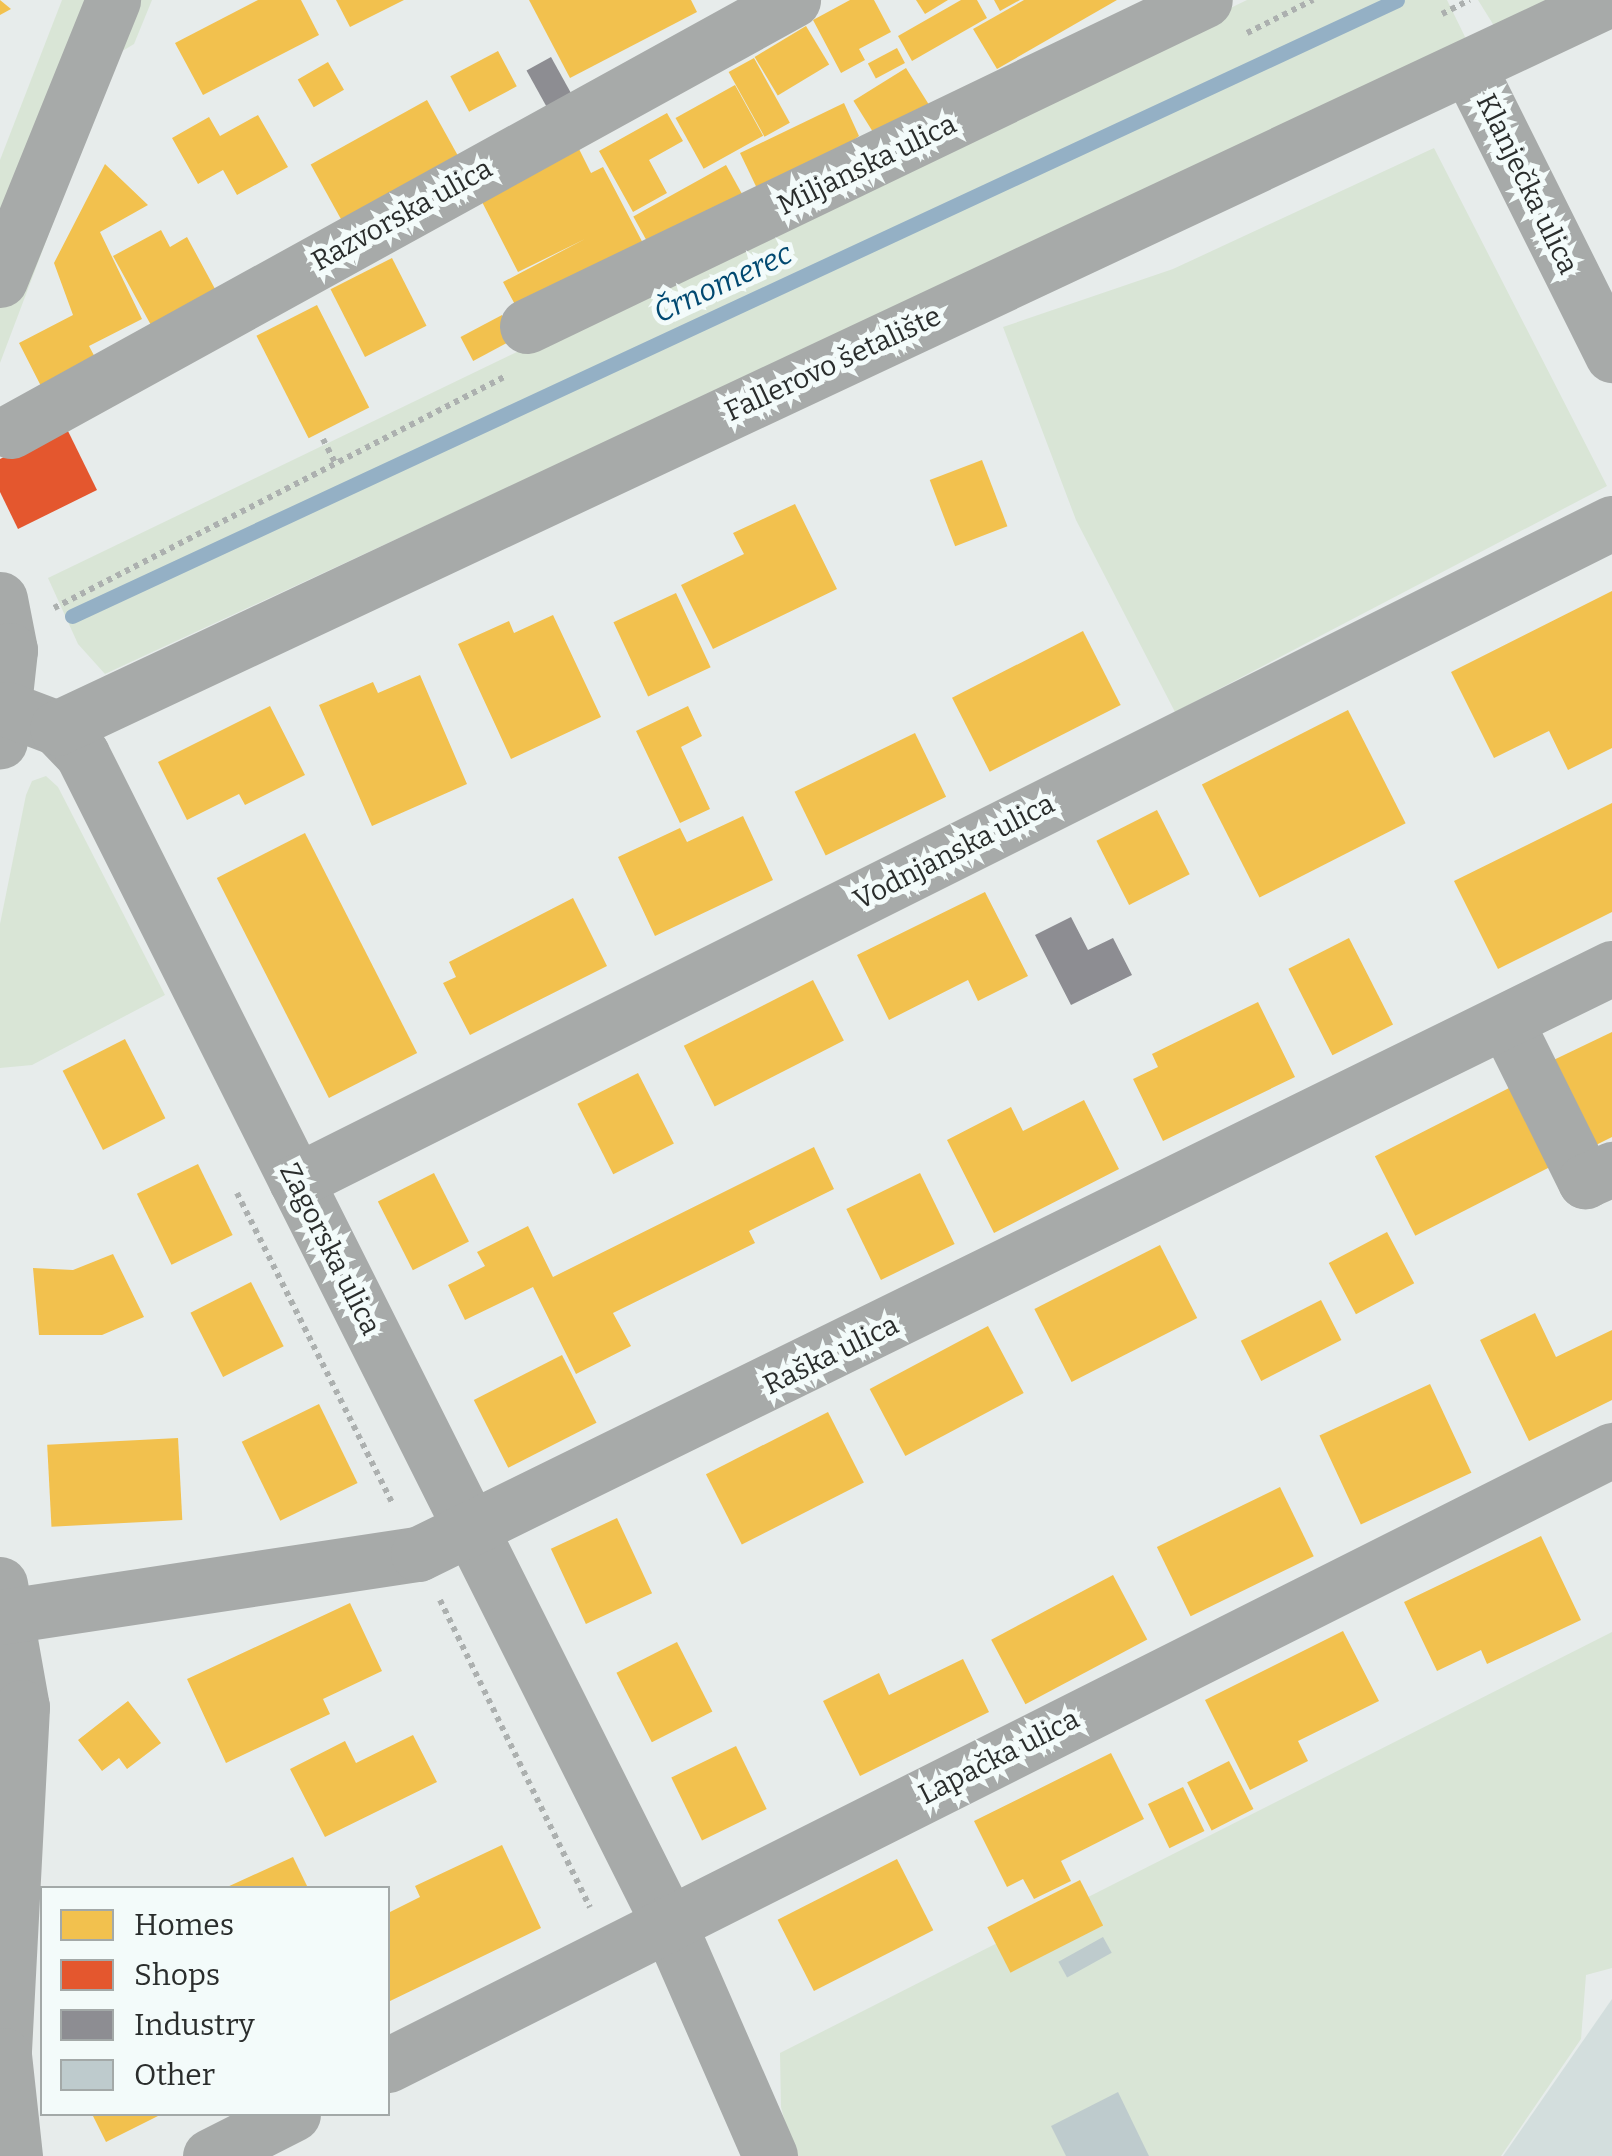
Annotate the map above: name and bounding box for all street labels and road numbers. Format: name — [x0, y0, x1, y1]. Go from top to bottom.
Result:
street label: Klanječka ulica — [1469, 88, 1585, 280]
street label: Miljanska ulica — [772, 107, 962, 223]
street label: Razvorska ulica — [306, 152, 498, 278]
street label: Fallerovo šetalište — [720, 299, 946, 429]
street label: Vodnjanska ulica — [848, 787, 1060, 917]
street label: Zagorska ulica — [272, 1157, 388, 1341]
street label: Raška ulica — [758, 1308, 904, 1402]
street label: Lapačka ulica — [913, 1702, 1085, 1812]

